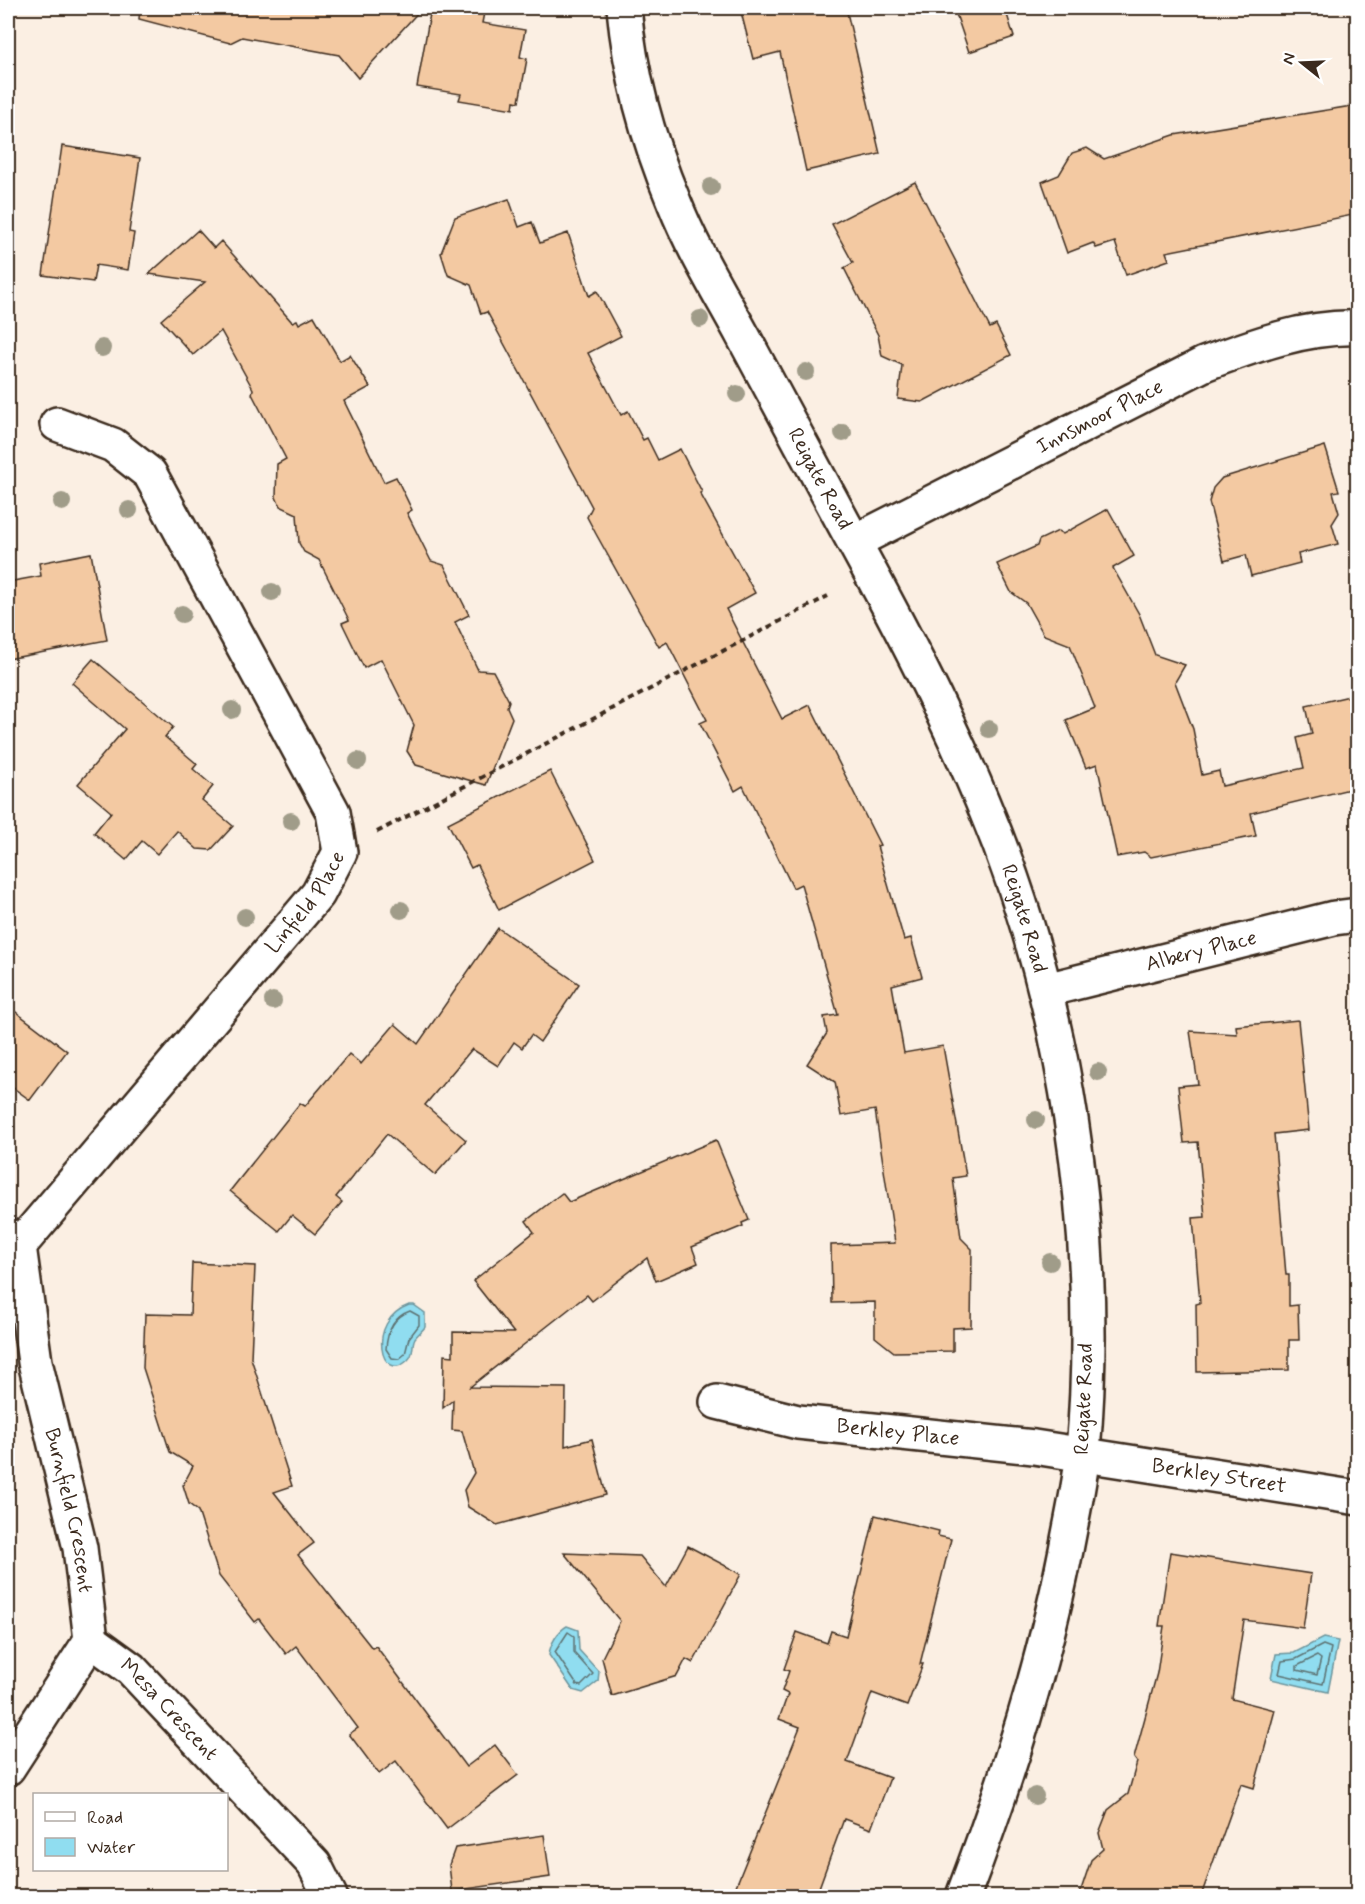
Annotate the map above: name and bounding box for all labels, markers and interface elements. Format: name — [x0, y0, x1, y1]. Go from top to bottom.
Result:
north arrow — [1272, 33, 1332, 93]
text: N — [1278, 51, 1301, 67]
street label: Innsmoor Place — [1032, 373, 1168, 461]
street label: Reigate Road — [781, 423, 859, 535]
street label: Linfield Place — [259, 846, 352, 960]
street label: Reigate Road — [994, 861, 1054, 976]
street label: Albery Place — [1143, 924, 1260, 979]
street label: Reigate Road — [1068, 1343, 1100, 1455]
street label: Berkley Place — [835, 1412, 961, 1453]
street label: Burnfield Crescent — [37, 1425, 99, 1594]
street label: Berkley Street — [1150, 1452, 1288, 1501]
street label: Mesa Crescent — [115, 1652, 224, 1767]
legend — [33, 1793, 228, 1871]
text: Road — [87, 1806, 123, 1830]
text: Water — [87, 1836, 136, 1860]

